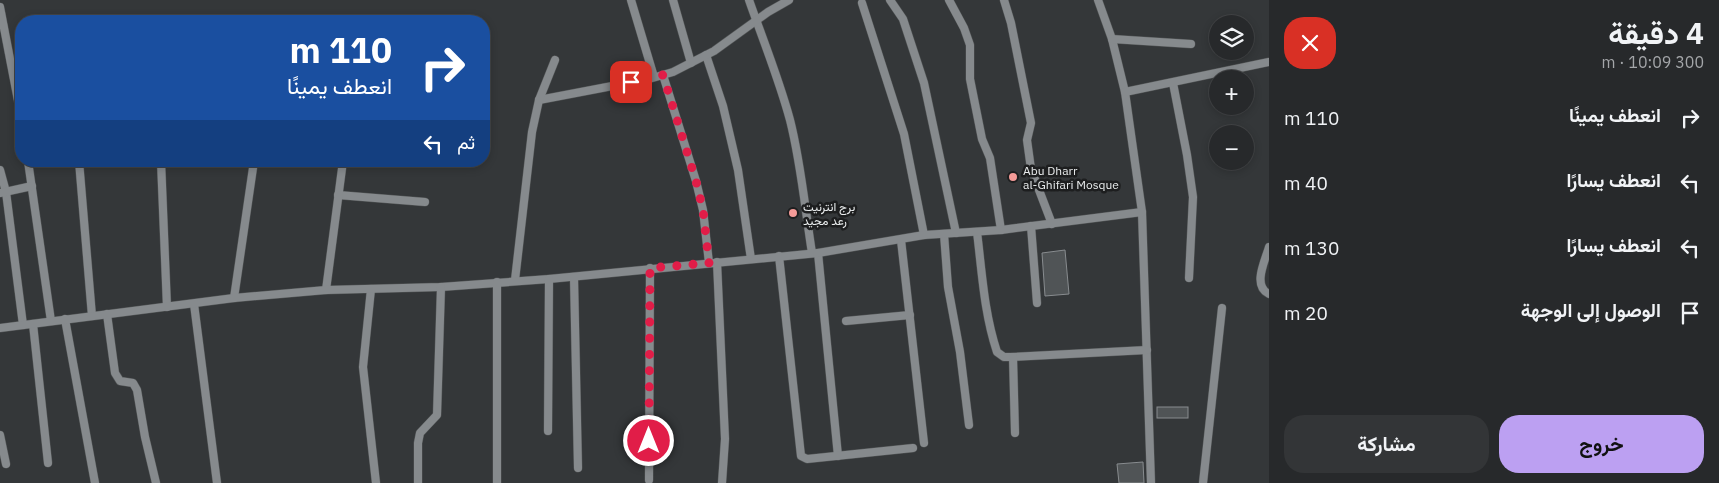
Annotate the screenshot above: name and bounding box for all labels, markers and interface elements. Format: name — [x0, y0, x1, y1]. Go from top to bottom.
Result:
text: 4 دقيقة — [1608, 13, 1704, 52]
map controls — [1209, 15, 1254, 170]
button: layers — [1209, 15, 1254, 60]
button: close — [1284, 17, 1336, 69]
text: 110 m — [289, 27, 392, 73]
icon: right — [410, 35, 475, 100]
text: 300 m · 10:09 — [1602, 52, 1704, 72]
pin — [610, 61, 652, 103]
icon: arrive — [617, 68, 645, 96]
button: + — [1209, 70, 1254, 115]
text: انعطف يمينًا — [287, 71, 392, 100]
text: انعطف يمينًا — [1569, 103, 1661, 127]
icon: right — [1676, 104, 1704, 132]
text: 110 m — [1284, 106, 1339, 130]
button: − — [1209, 125, 1254, 170]
icon: left — [419, 130, 447, 158]
text: ثم — [457, 130, 475, 154]
place label: Abu Dharr al-Ghifari Mosque — [1023, 163, 1119, 192]
text: انعطف يسارًا — [1567, 168, 1661, 192]
icon: left — [1676, 169, 1704, 197]
marker: Abu Dharr al-Ghifari Mosque — [1007, 171, 1019, 183]
text: 40 m — [1284, 171, 1328, 195]
place label: برج انترنيت رعد مجيد — [803, 199, 855, 229]
marker: برج انترنيت رعد مجيد — [787, 207, 799, 219]
text: انعطف يسارًا — [1567, 233, 1661, 257]
icon: left — [1676, 234, 1704, 262]
text: 130 m — [1284, 236, 1339, 260]
text: الوصول إلى الوجهة — [1521, 298, 1661, 322]
icon: arrive — [1676, 299, 1704, 327]
text: 20 m — [1284, 301, 1328, 325]
position arrow — [622, 414, 674, 466]
button: مشاركة — [1284, 415, 1489, 473]
button: خروج — [1499, 415, 1704, 473]

